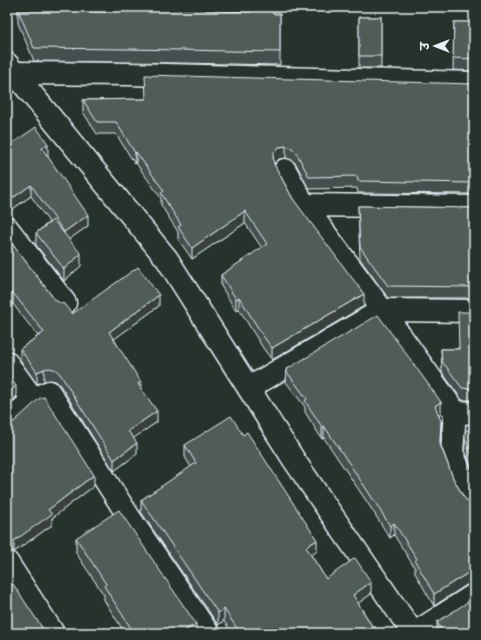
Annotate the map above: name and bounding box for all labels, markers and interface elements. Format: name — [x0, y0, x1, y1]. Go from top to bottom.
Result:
north arrow — [415, 26, 455, 66]
text: उ — [417, 41, 432, 51]

